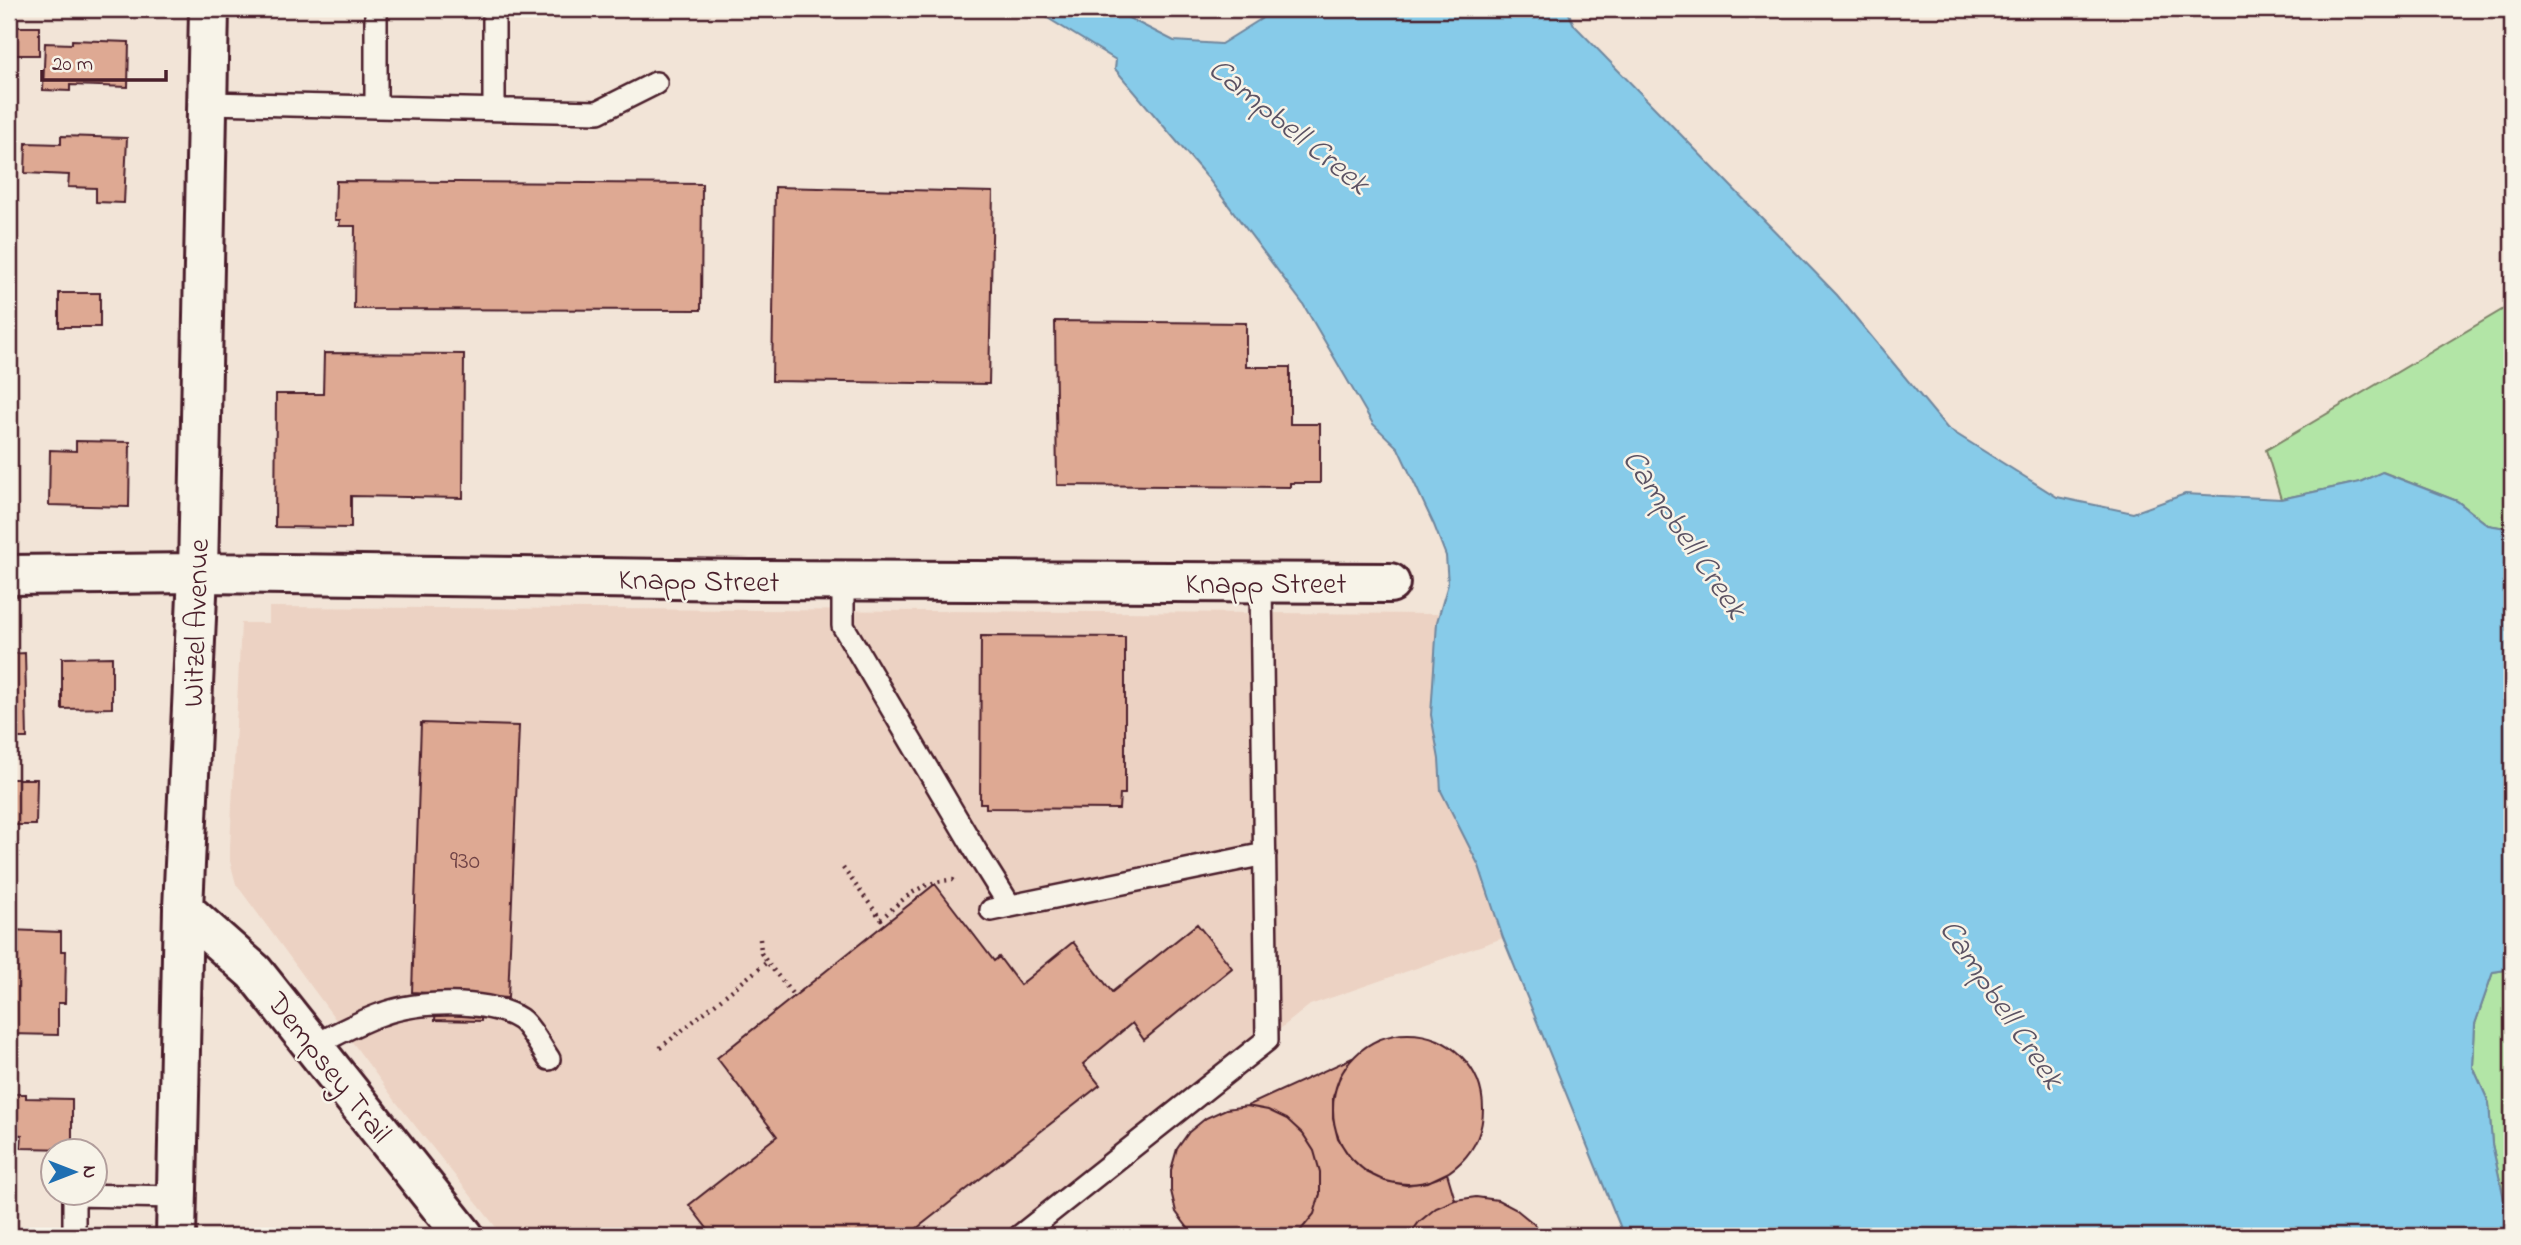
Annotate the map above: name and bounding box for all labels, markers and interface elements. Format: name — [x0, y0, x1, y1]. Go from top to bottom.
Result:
scale bar — [42, 38, 166, 82]
water label: Campbell Creek — [1197, 48, 1380, 209]
text: 20 m — [52, 50, 93, 80]
water label: Campbell Creek — [1609, 440, 1759, 631]
street label: Witzel Avenue — [173, 538, 223, 708]
street label: Knapp Street — [618, 560, 780, 606]
street label: Knapp Street — [1185, 564, 1347, 608]
house number: 930 — [450, 843, 480, 881]
water label: Campbell Creek — [1926, 910, 2076, 1101]
street label: Dempsey Trail — [254, 983, 401, 1154]
north arrow — [38, 1136, 108, 1206]
text: N — [75, 1166, 102, 1179]

